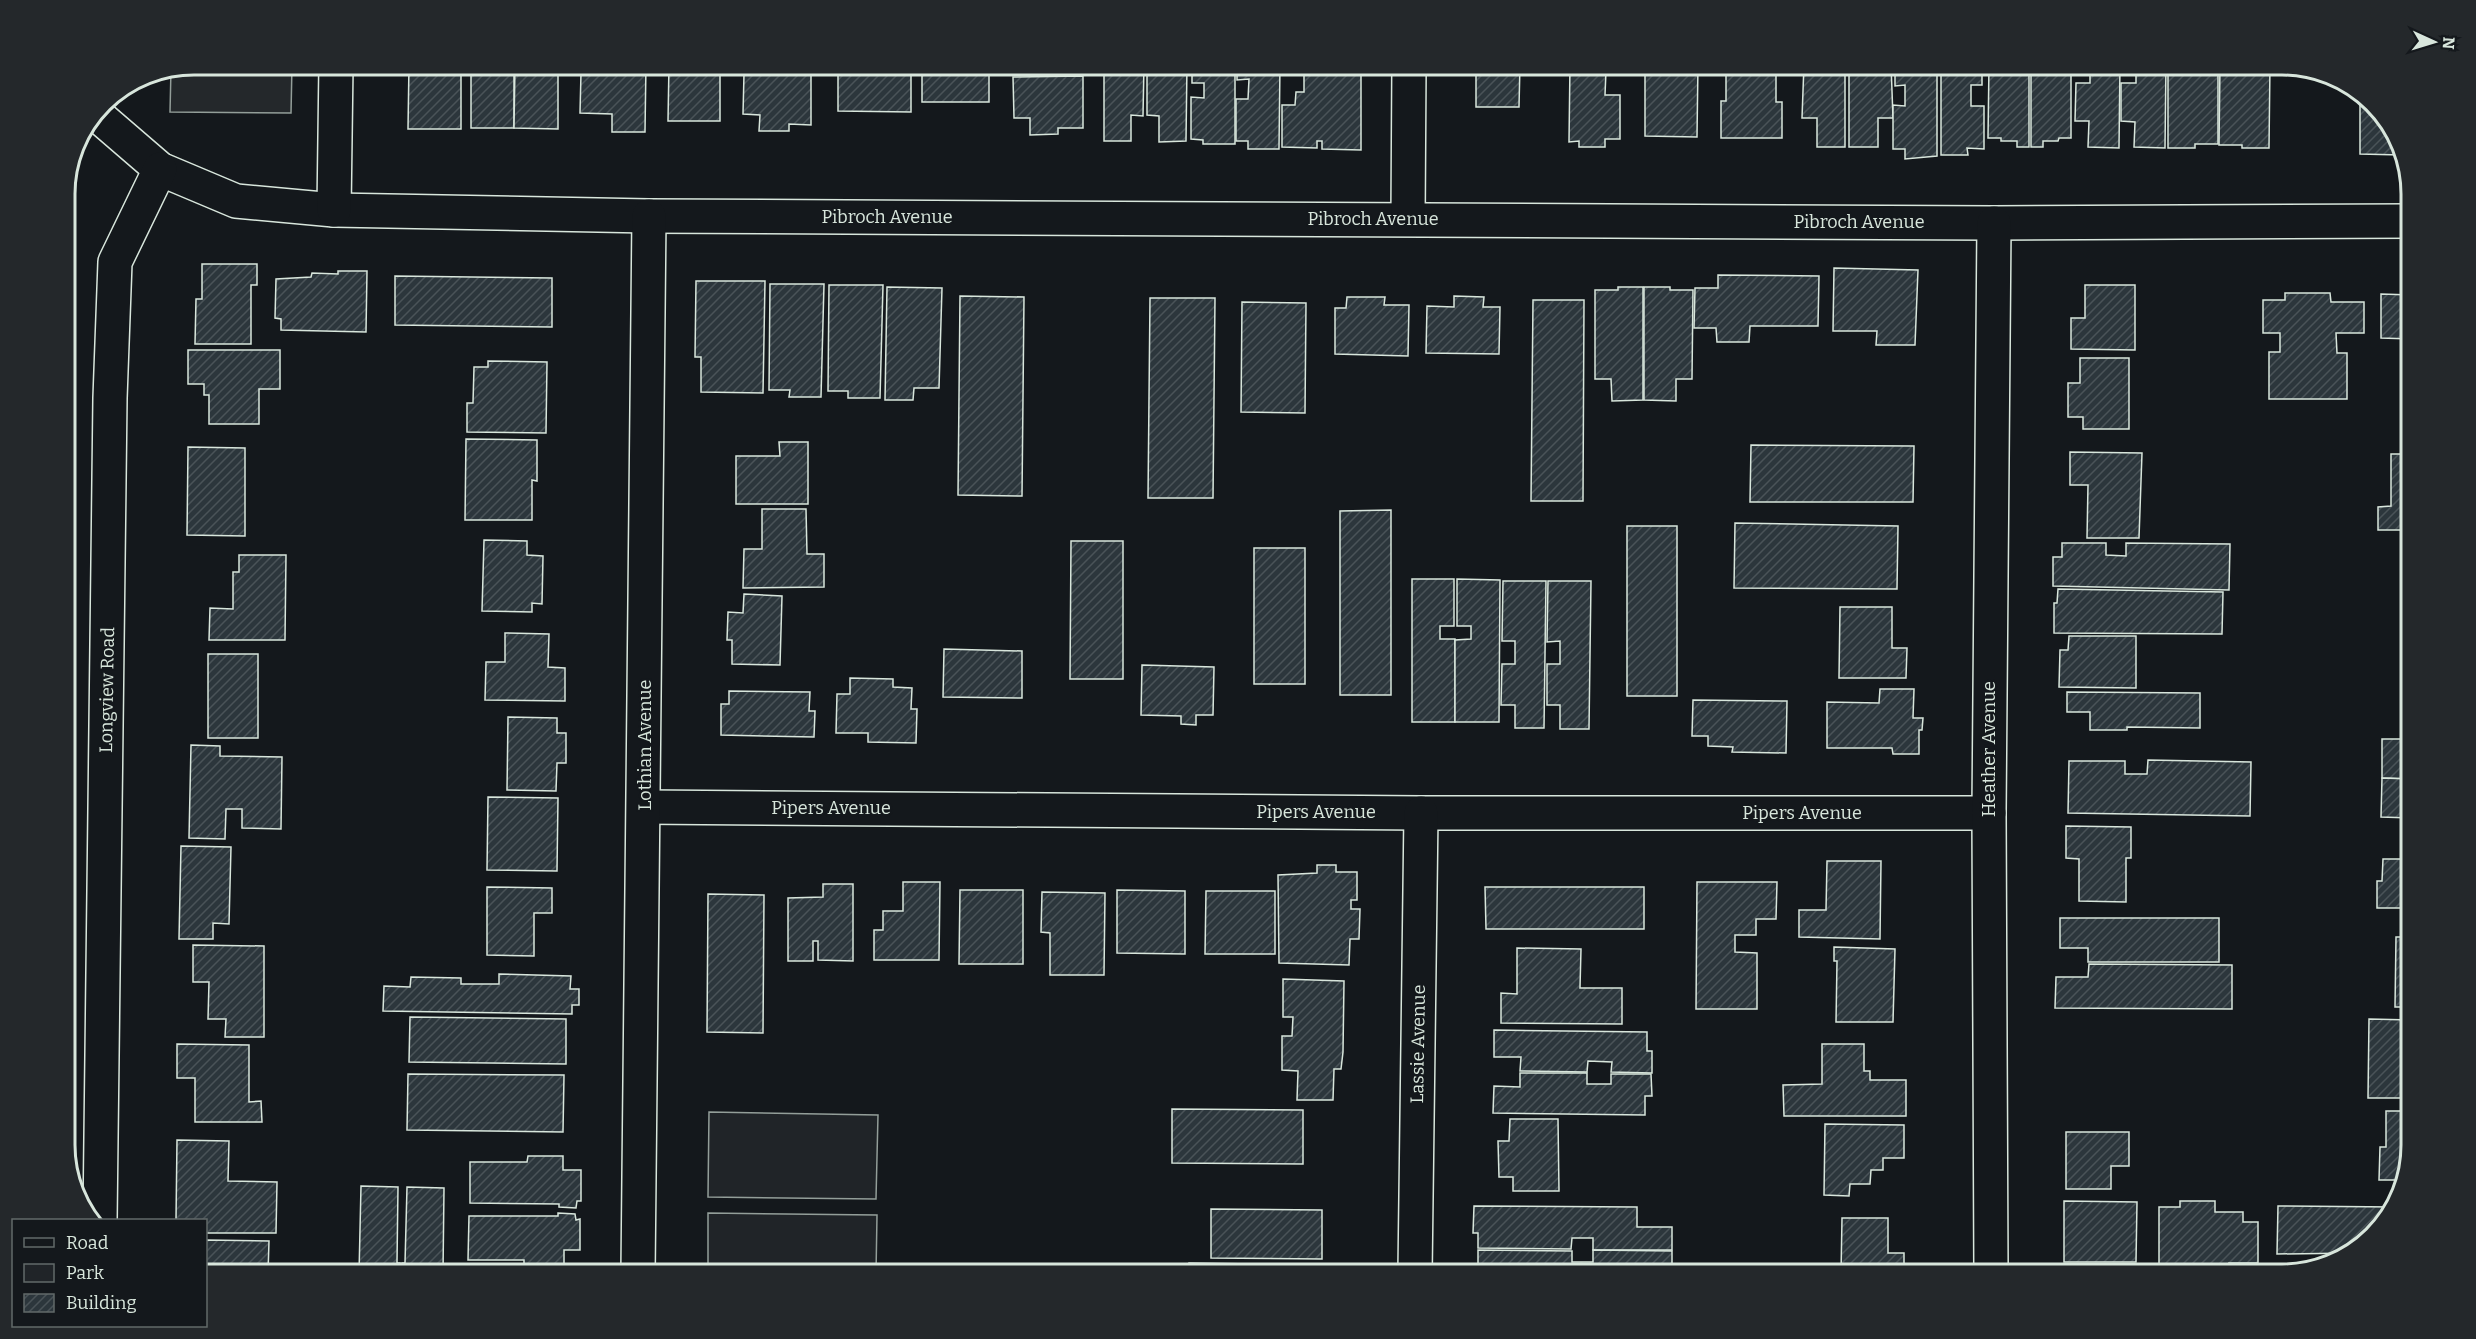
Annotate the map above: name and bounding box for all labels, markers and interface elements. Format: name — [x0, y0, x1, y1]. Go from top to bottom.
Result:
north arrow — [2404, 12, 2464, 72]
text: N — [2439, 36, 2458, 50]
street label: Pibroch Avenue — [821, 206, 953, 228]
street label: Pibroch Avenue — [1307, 208, 1439, 230]
street label: Pibroch Avenue — [1793, 211, 1925, 233]
street label: Longview Road — [95, 627, 119, 753]
street label: Lothian Avenue — [634, 680, 656, 810]
street label: Heather Avenue — [1978, 681, 2000, 817]
street label: Pipers Avenue — [771, 797, 891, 819]
street label: Pipers Avenue — [1256, 801, 1376, 823]
street label: Pipers Avenue — [1742, 802, 1862, 824]
street label: Lassie Avenue — [1406, 984, 1430, 1104]
legend — [12, 1219, 207, 1327]
text: Road — [66, 1232, 109, 1254]
text: Park — [66, 1262, 105, 1284]
text: Building — [66, 1292, 137, 1314]

